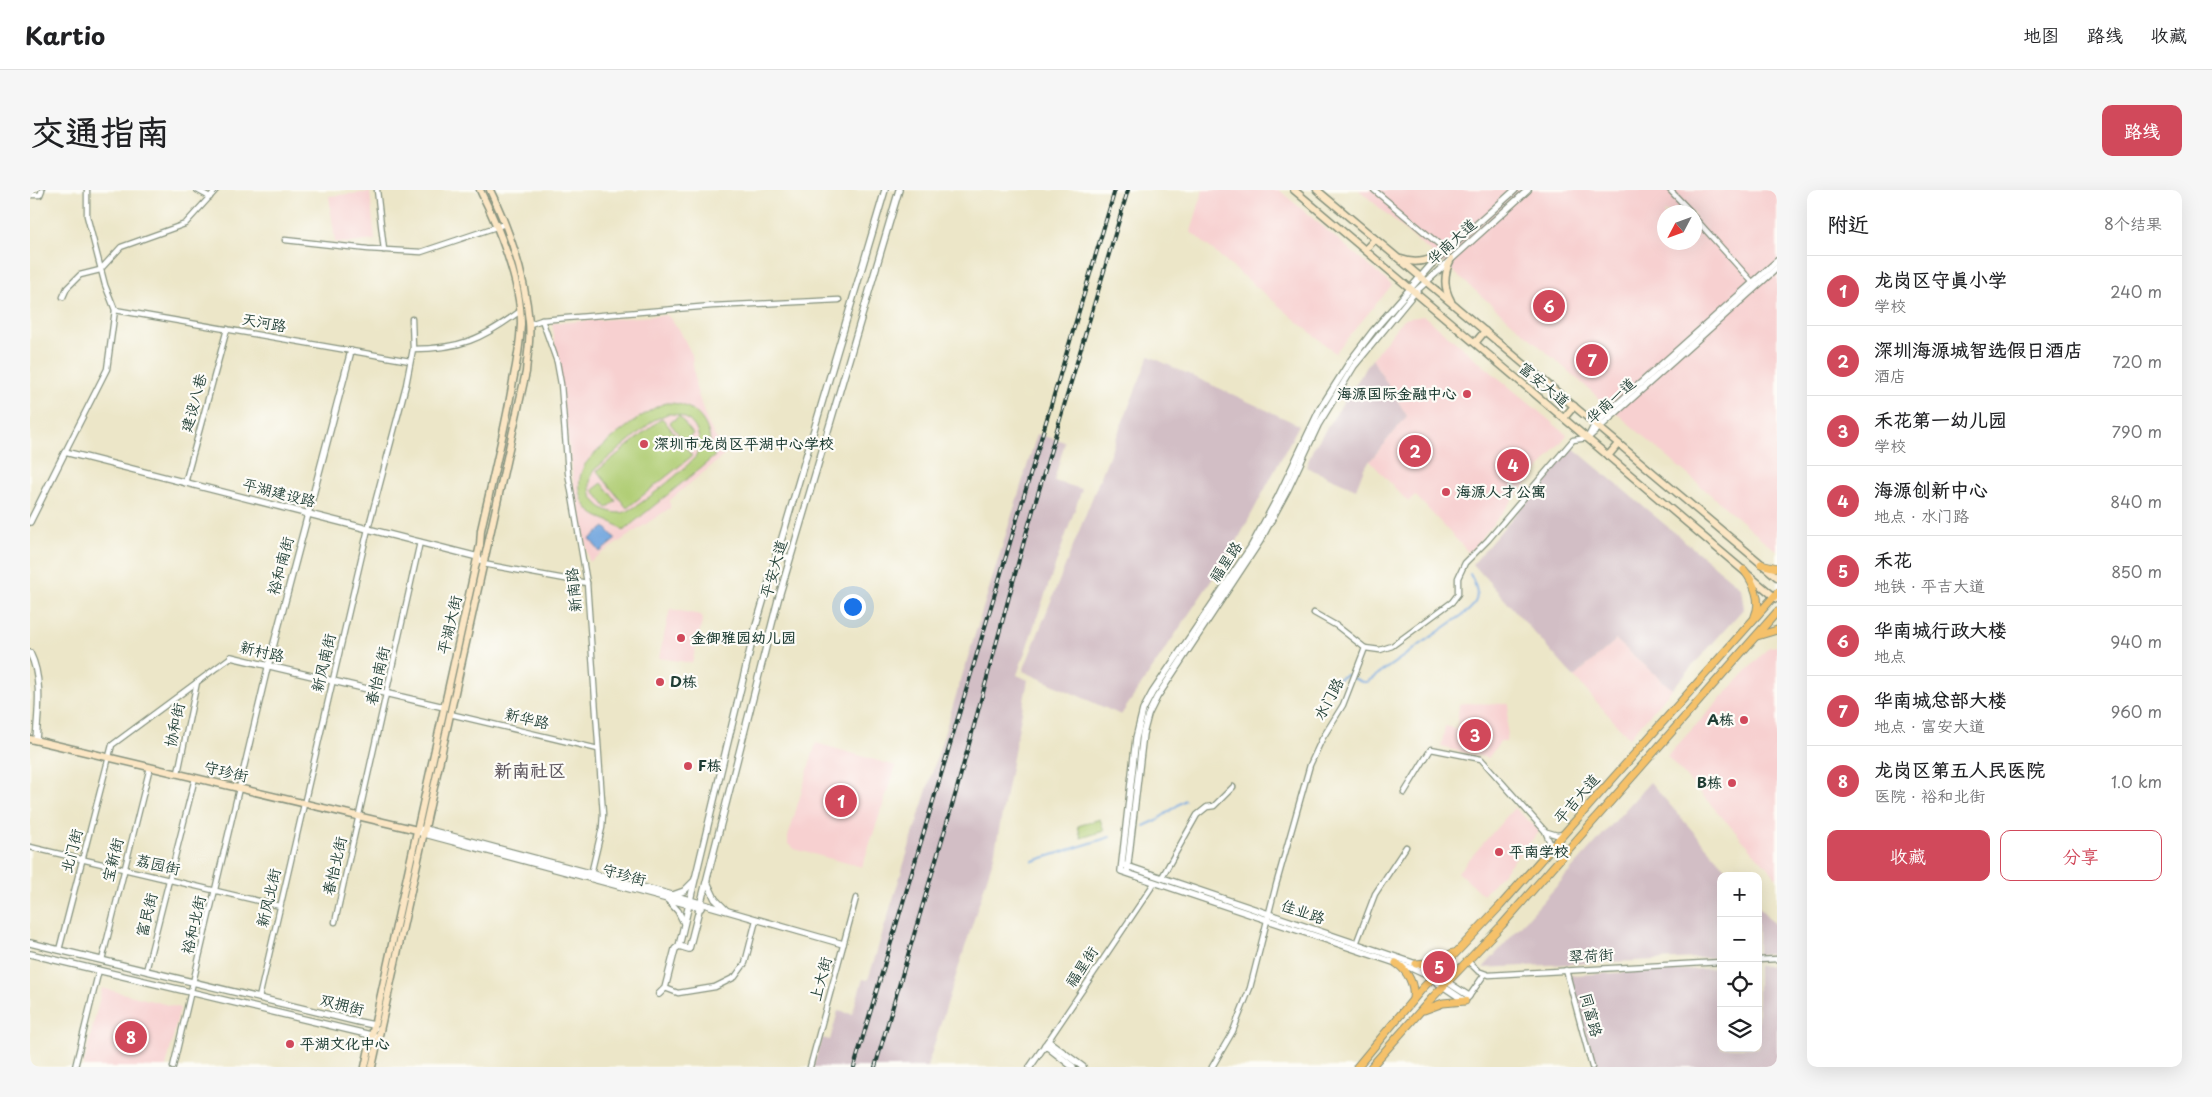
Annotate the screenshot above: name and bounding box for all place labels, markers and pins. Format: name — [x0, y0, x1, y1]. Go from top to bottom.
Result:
pin: 6 — [1533, 287, 1565, 325]
pin: 7 — [1576, 341, 1608, 379]
place label: 海源国际金融中心 — [1337, 381, 1457, 404]
marker: 海源国际金融中心 — [1461, 388, 1473, 400]
place label: 深圳市龙岗区平湖中心学校 — [654, 431, 834, 454]
pin: 2 — [1399, 432, 1431, 470]
marker: 深圳市龙岗区平湖中心学校 — [638, 438, 650, 450]
pin: 4 — [1497, 446, 1529, 484]
place label: 海源人才公寓 — [1456, 479, 1546, 502]
marker: 海源人才公寓 — [1440, 486, 1452, 498]
place label: 金御雅园幼儿园 — [691, 625, 796, 648]
marker: 金御雅园幼儿园 — [675, 632, 687, 644]
place label: D栋 — [670, 669, 697, 692]
marker: D栋 — [654, 676, 666, 688]
place label: A栋 — [1707, 707, 1734, 730]
marker: A栋 — [1738, 714, 1750, 726]
pin: 3 — [1459, 716, 1491, 754]
place label: F栋 — [698, 753, 722, 776]
marker: F栋 — [682, 760, 694, 772]
place label: B栋 — [1697, 770, 1722, 793]
marker: B栋 — [1726, 777, 1738, 789]
pin: 1 — [825, 782, 857, 820]
place label: 平南学校 — [1509, 839, 1569, 862]
marker: 平南学校 — [1493, 846, 1505, 858]
pin: 5 — [1423, 948, 1455, 986]
pin: 8 — [115, 1018, 147, 1056]
place label: 平湖文化中心 — [300, 1031, 390, 1054]
marker: 平湖文化中心 — [284, 1038, 296, 1050]

